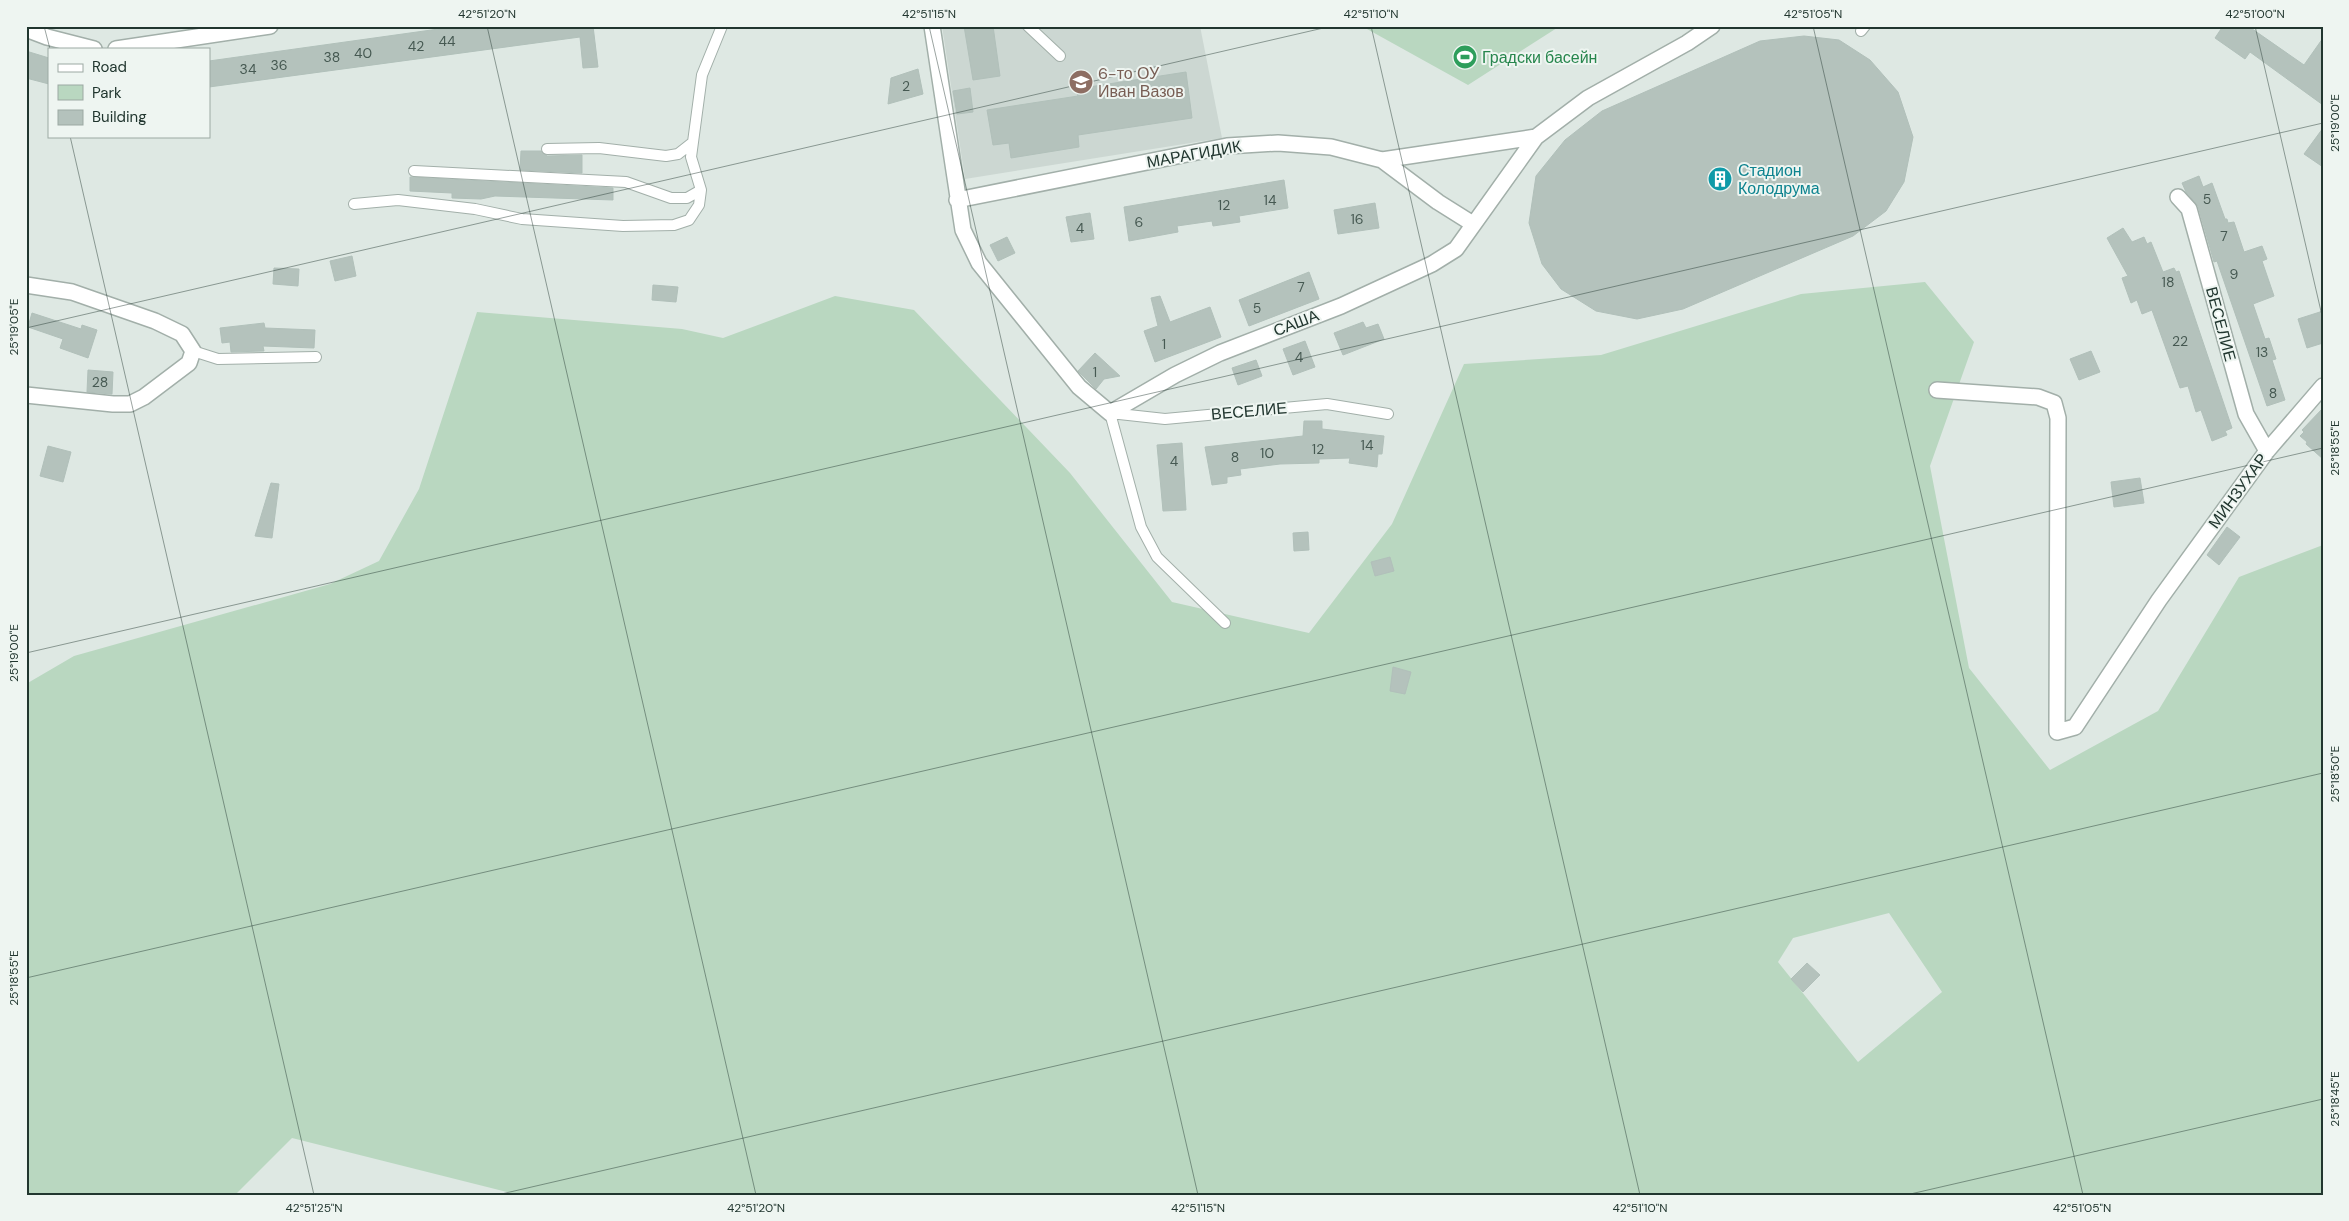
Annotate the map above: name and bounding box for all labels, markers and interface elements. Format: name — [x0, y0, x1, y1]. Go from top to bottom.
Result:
text: 42°51'20"N — [458, 6, 516, 22]
text: 42°51'15"N — [902, 6, 956, 22]
text: 42°51'10"N — [1343, 6, 1399, 22]
text: 42°51'05"N — [1784, 6, 1842, 22]
text: 42°51'00"N — [2225, 6, 2285, 22]
house number: 44 — [439, 32, 456, 50]
house number: 42 — [408, 37, 424, 55]
house number: 40 — [354, 44, 372, 62]
sports icon: Градски басейн — [1452, 44, 1478, 70]
place label: Градски басейн — [1482, 47, 1597, 68]
legend — [48, 48, 210, 138]
house number: 38 — [324, 48, 340, 66]
house number: 36 — [270, 56, 288, 74]
text: Road — [92, 57, 127, 77]
house number: 34 — [240, 60, 257, 78]
place label: 6-то ОУ Иван Вазов — [1098, 63, 1184, 102]
school or university icon: 6-то ОУ Иван Вазов — [1068, 69, 1094, 95]
house number: 2 — [902, 77, 910, 95]
text: Park — [92, 83, 122, 103]
text: 25°19'00"E — [2327, 94, 2343, 152]
text: Building — [92, 107, 147, 127]
street label: МАРАГИДИК — [1145, 135, 1244, 173]
place label: Стадион Колодрума — [1738, 160, 1820, 199]
building icon: Стадион Колодрума — [1707, 166, 1733, 192]
house number: 5 — [2203, 190, 2211, 208]
house number: 14 — [1264, 191, 1277, 209]
house number: 12 — [1218, 196, 1230, 214]
house number: 16 — [1350, 210, 1364, 228]
house number: 6 — [1135, 213, 1143, 231]
house number: 4 — [1076, 219, 1085, 237]
house number: 7 — [2220, 227, 2228, 245]
house number: 9 — [2230, 265, 2239, 283]
house number: 18 — [2162, 273, 2174, 291]
house number: 7 — [1297, 278, 1305, 296]
street label: ВЕСЕЛИЕ — [2201, 284, 2241, 364]
text: 25°19'05"E — [6, 298, 22, 356]
house number: 5 — [1253, 299, 1261, 317]
street label: САША — [1270, 305, 1322, 341]
house number: 22 — [2172, 332, 2188, 350]
house number: 1 — [1162, 335, 1166, 353]
house number: 13 — [2256, 343, 2268, 361]
house number: 4 — [1295, 348, 1304, 366]
house number: 1 — [1093, 363, 1097, 381]
house number: 28 — [92, 373, 108, 391]
house number: 8 — [2269, 384, 2277, 402]
street label: ВЕСЕЛИЕ — [1210, 397, 1288, 425]
text: 25°18'55"E — [2327, 420, 2343, 476]
house number: 14 — [1361, 436, 1374, 454]
house number: 12 — [1312, 440, 1324, 458]
house number: 10 — [1260, 444, 1274, 462]
house number: 8 — [1231, 448, 1239, 466]
street label: МИНЗУХАР — [2204, 449, 2272, 533]
house number: 4 — [1170, 452, 1179, 470]
text: 25°19'00"E — [6, 624, 22, 682]
text: 25°18'50"E — [2327, 745, 2343, 802]
text: 25°18'55"E — [6, 950, 22, 1006]
text: 25°18'45"E — [2327, 1071, 2343, 1127]
text: 42°51'25"N — [285, 1200, 343, 1216]
text: 42°51'20"N — [727, 1200, 785, 1216]
text: 42°51'15"N — [1171, 1200, 1225, 1216]
text: 42°51'10"N — [1612, 1200, 1668, 1216]
text: 42°51'05"N — [2053, 1200, 2111, 1216]

